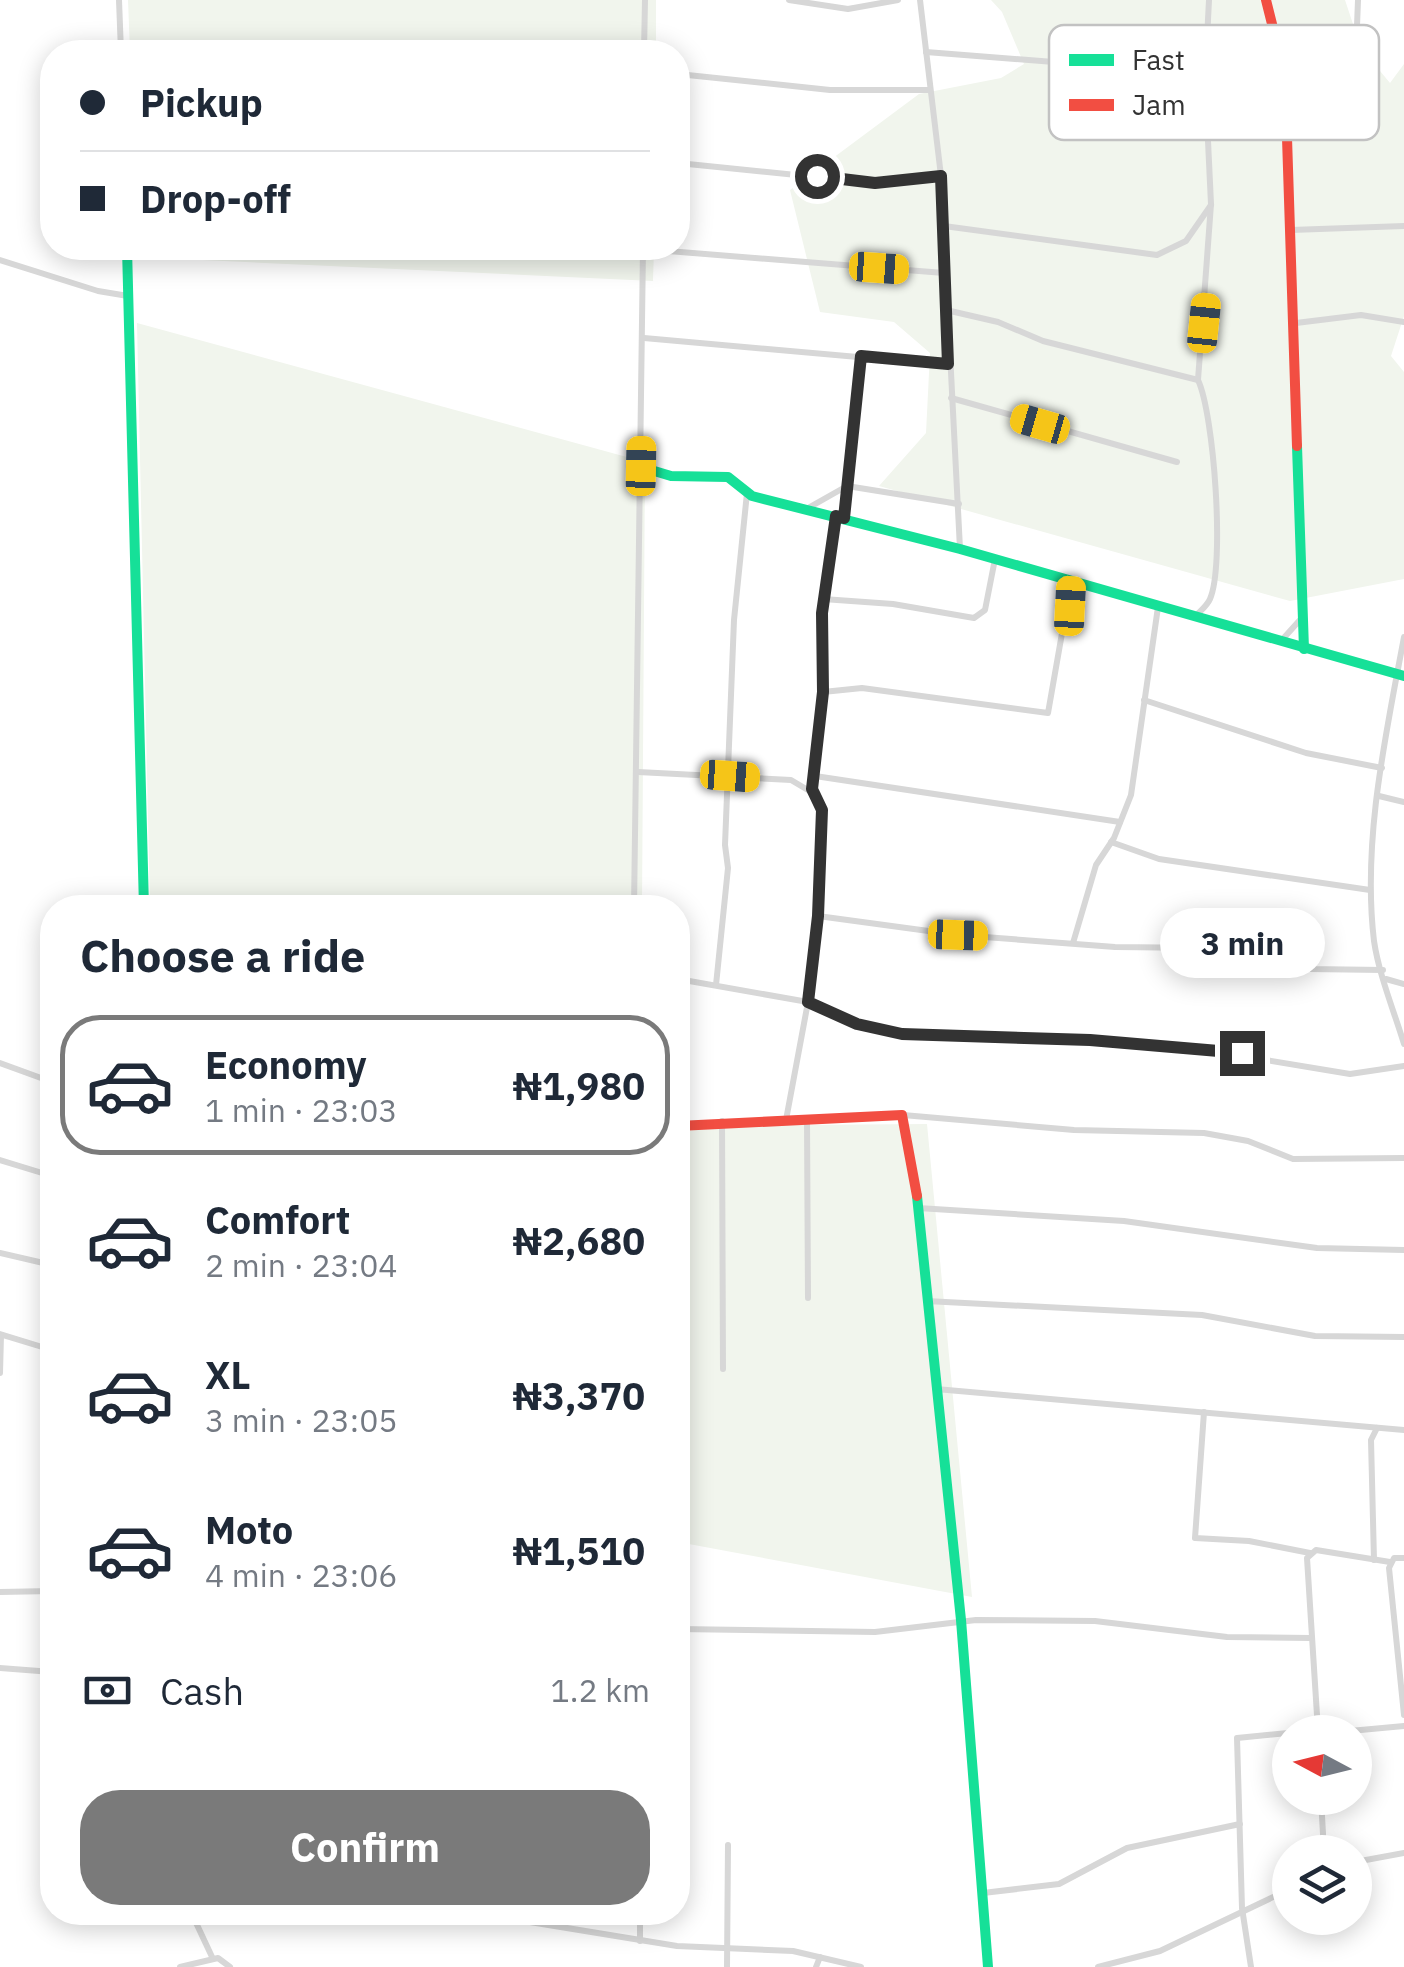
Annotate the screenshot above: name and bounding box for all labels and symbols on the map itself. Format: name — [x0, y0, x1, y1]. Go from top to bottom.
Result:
legend — [1049, 25, 1379, 140]
text: Fast — [1132, 41, 1185, 78]
text: Jam — [1132, 86, 1186, 123]
route start — [795, 154, 840, 199]
car — [848, 251, 910, 285]
car — [1186, 292, 1222, 354]
car — [1007, 401, 1073, 447]
car — [625, 436, 657, 496]
car — [1053, 575, 1087, 637]
car — [699, 759, 761, 793]
callout: 3 min — [1160, 908, 1324, 978]
car — [927, 919, 989, 951]
route end — [1220, 1031, 1265, 1076]
north arrow — [1272, 1715, 1372, 1815]

